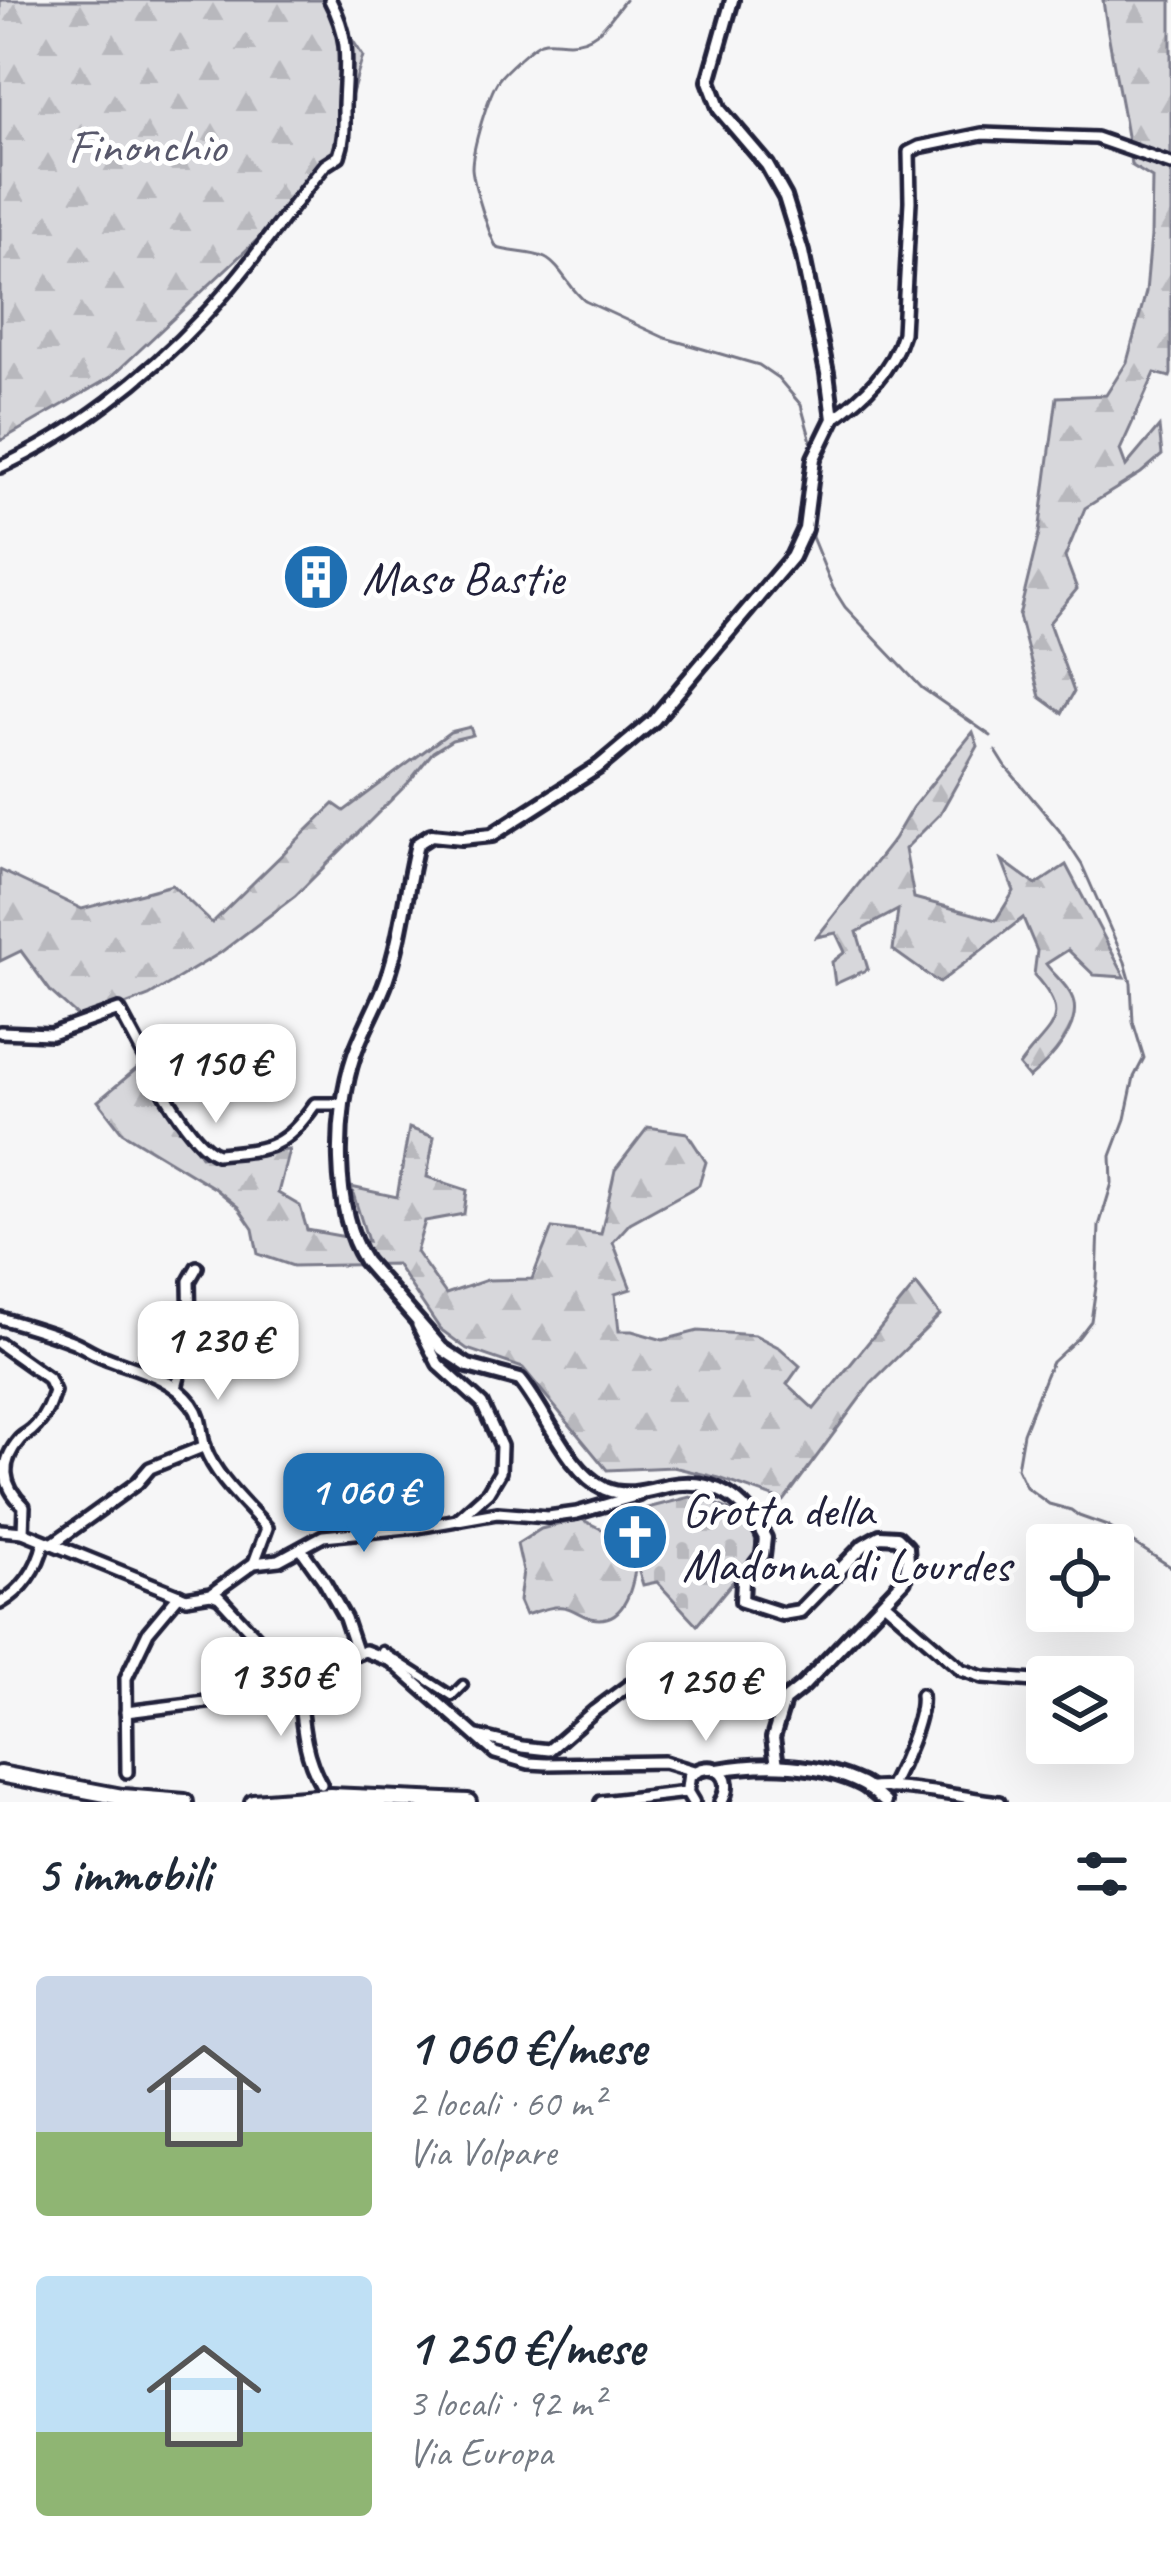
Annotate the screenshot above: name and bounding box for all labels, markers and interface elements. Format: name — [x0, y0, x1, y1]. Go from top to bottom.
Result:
park label: Finonchio — [68, 116, 229, 176]
building icon: Maso Bastie — [281, 542, 351, 612]
place label: Maso Bastie — [362, 548, 567, 608]
pin: 1 150 € — [105, 1024, 327, 1126]
text: 1 150 € — [163, 1038, 269, 1087]
pin: 1 230 € — [107, 1301, 329, 1403]
text: 1 230 € — [165, 1315, 271, 1364]
pin: 1 060 € — [253, 1453, 475, 1555]
text: 1 060 € — [310, 1467, 418, 1516]
place label: Grotta della Madonna di Lourdes — [682, 1480, 1015, 1595]
church icon: Grotta della Madonna di Lourdes — [600, 1502, 670, 1572]
map controls — [1026, 1524, 1134, 1764]
button: locate — [1026, 1524, 1134, 1632]
pin: 1 350 € — [170, 1637, 392, 1739]
pin: 1 250 € — [595, 1642, 817, 1744]
text: 1 350 € — [228, 1651, 334, 1700]
text: 1 250 € — [653, 1656, 759, 1705]
button: layers — [1026, 1656, 1134, 1764]
icon: filters — [1069, 1841, 1135, 1907]
text: 5 immobili — [36, 1842, 211, 1906]
text: 1 060 €/mese — [408, 2015, 646, 2079]
icon: home — [132, 2024, 276, 2168]
text: 2 locali · 60 m² — [408, 2079, 604, 2128]
text: Via Volpare — [408, 2128, 556, 2177]
text: 1 250 €/mese — [408, 2315, 644, 2379]
icon: home — [132, 2324, 276, 2468]
text: 3 locali · 92 m² — [408, 2379, 604, 2428]
text: Via Europa — [408, 2428, 553, 2477]

